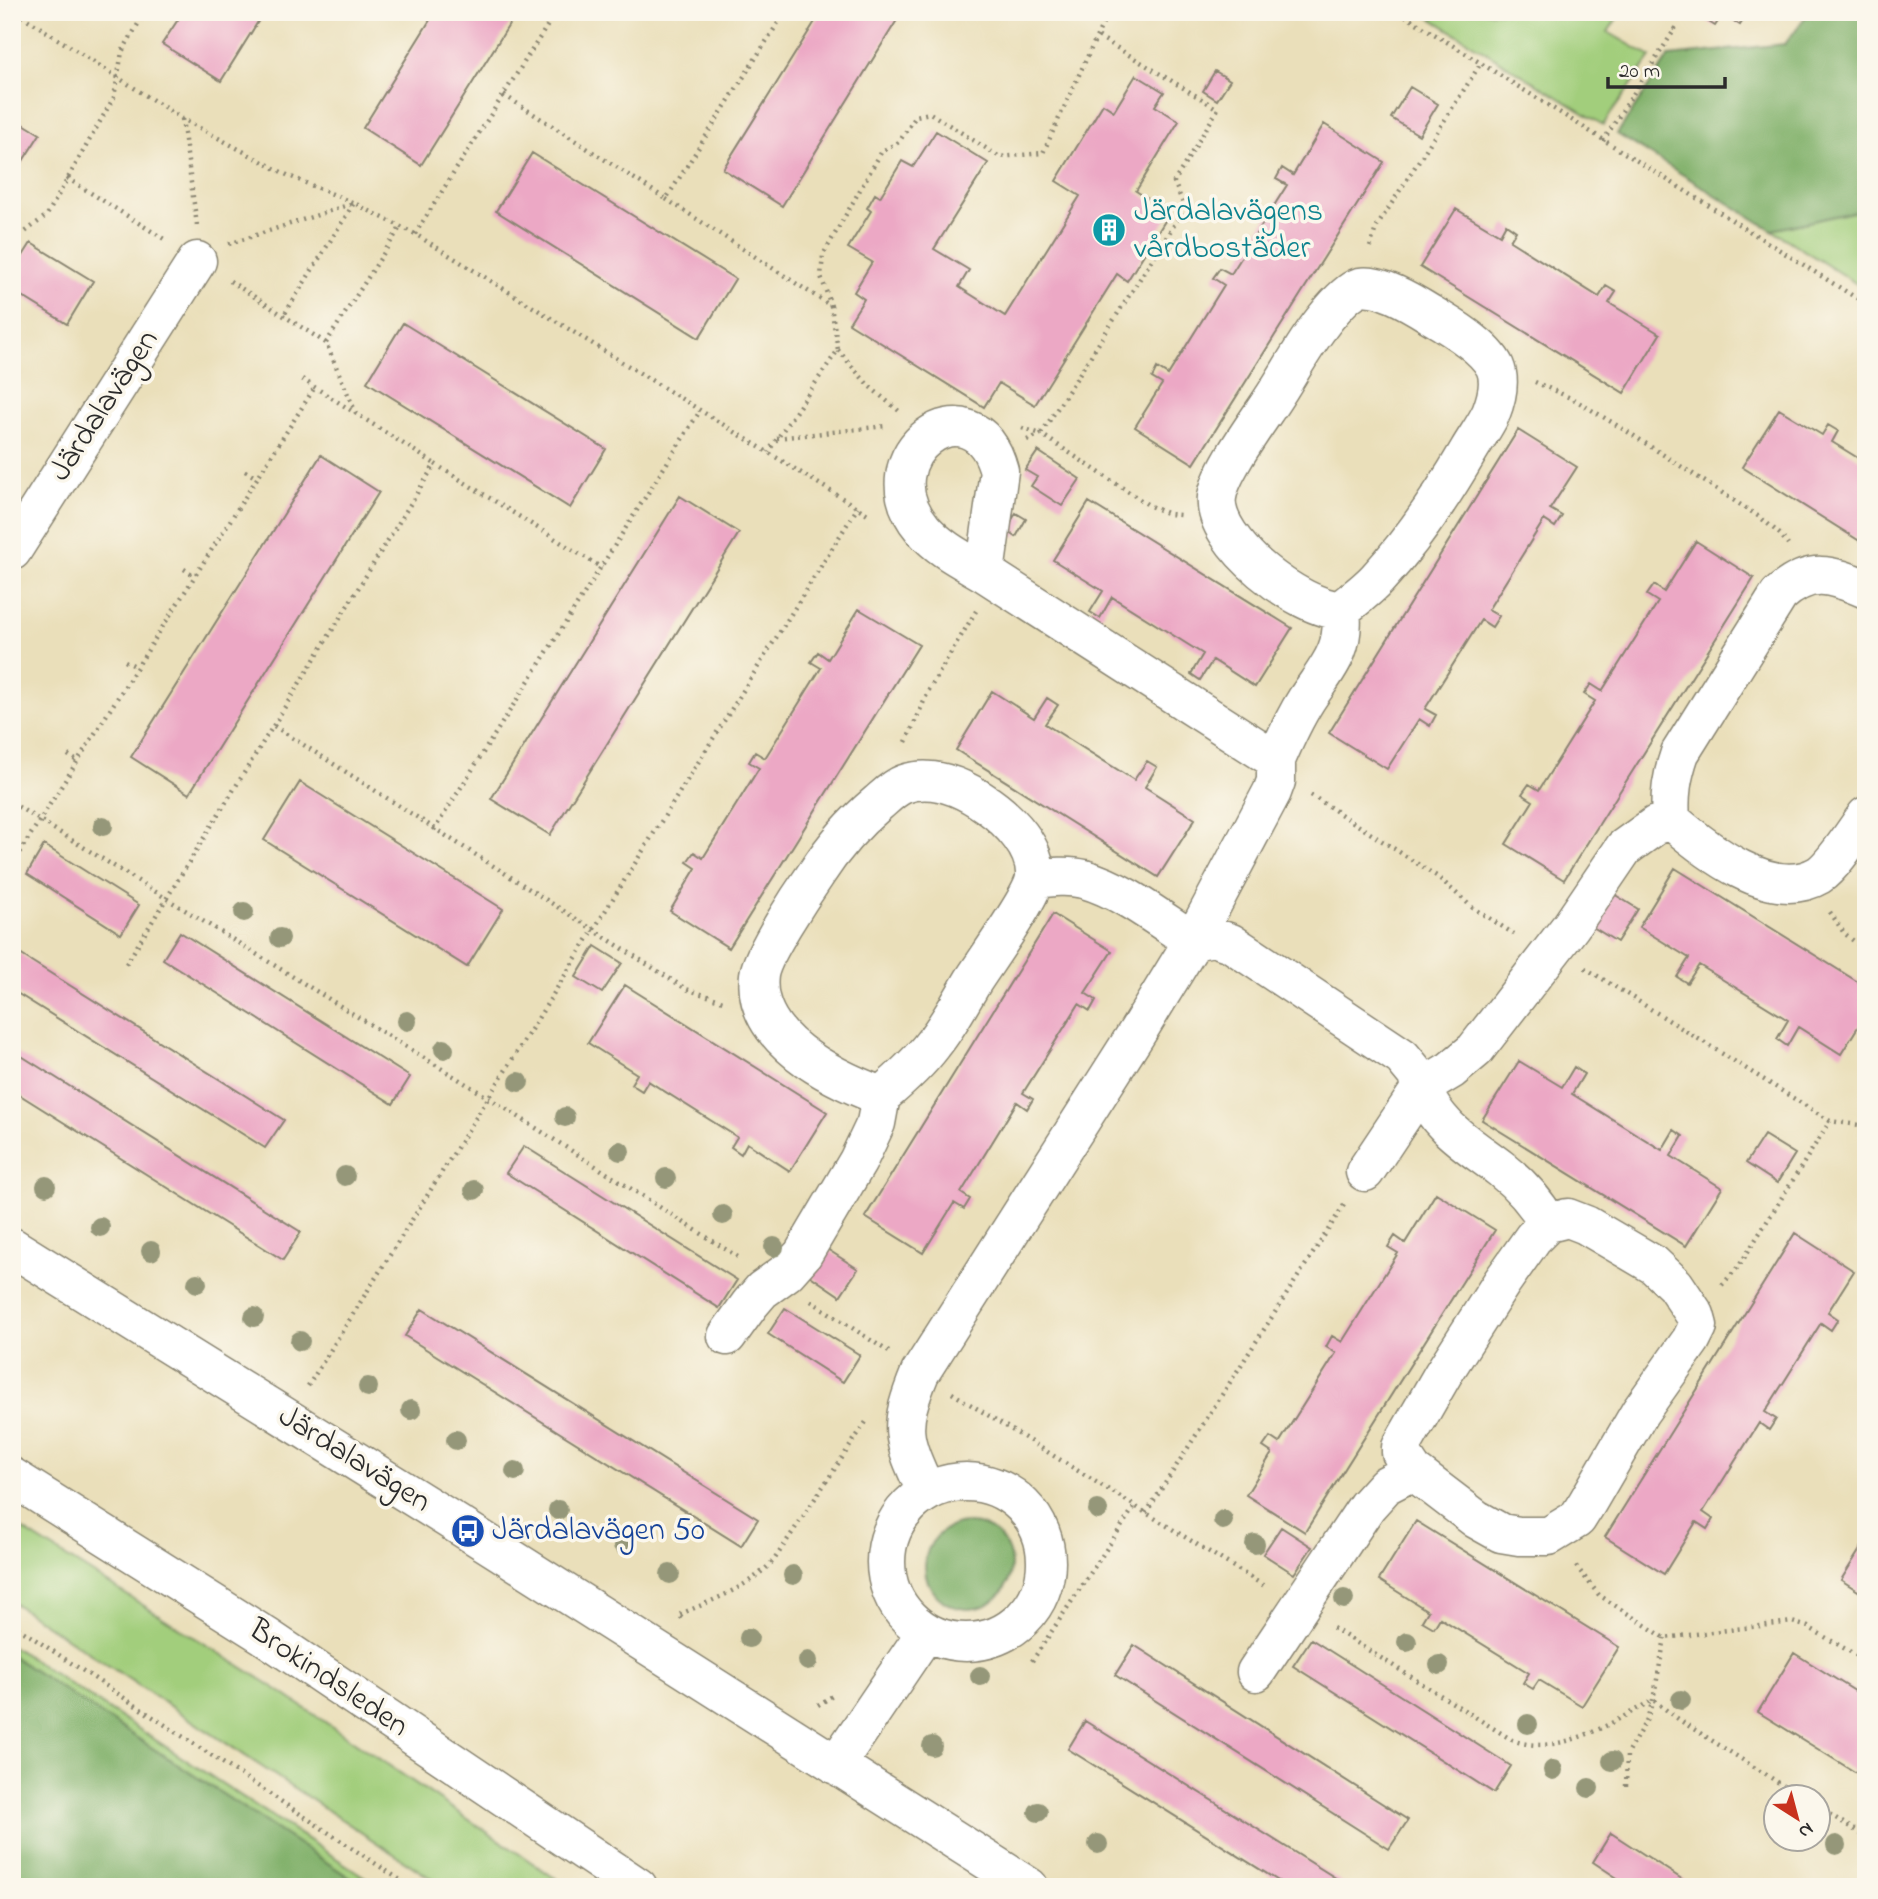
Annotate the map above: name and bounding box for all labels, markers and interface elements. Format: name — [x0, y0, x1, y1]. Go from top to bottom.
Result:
scale bar — [1608, 46, 1726, 90]
text: 20 m — [1619, 57, 1660, 87]
place label: Järdalavägens vårdbostäder — [1134, 189, 1323, 273]
building icon: Järdalavägens vårdbostäder — [1090, 211, 1128, 249]
street label: Järdalavägen — [38, 321, 172, 491]
street label: Järdalavägen — [268, 1394, 440, 1526]
place label: Järdalavägen 50 — [492, 1508, 705, 1555]
bus stop icon: Järdalavägen 50 — [449, 1512, 487, 1550]
street label: Brokindsleden — [237, 1607, 418, 1750]
north arrow — [1762, 1784, 1832, 1854]
text: N — [1792, 1815, 1819, 1845]

